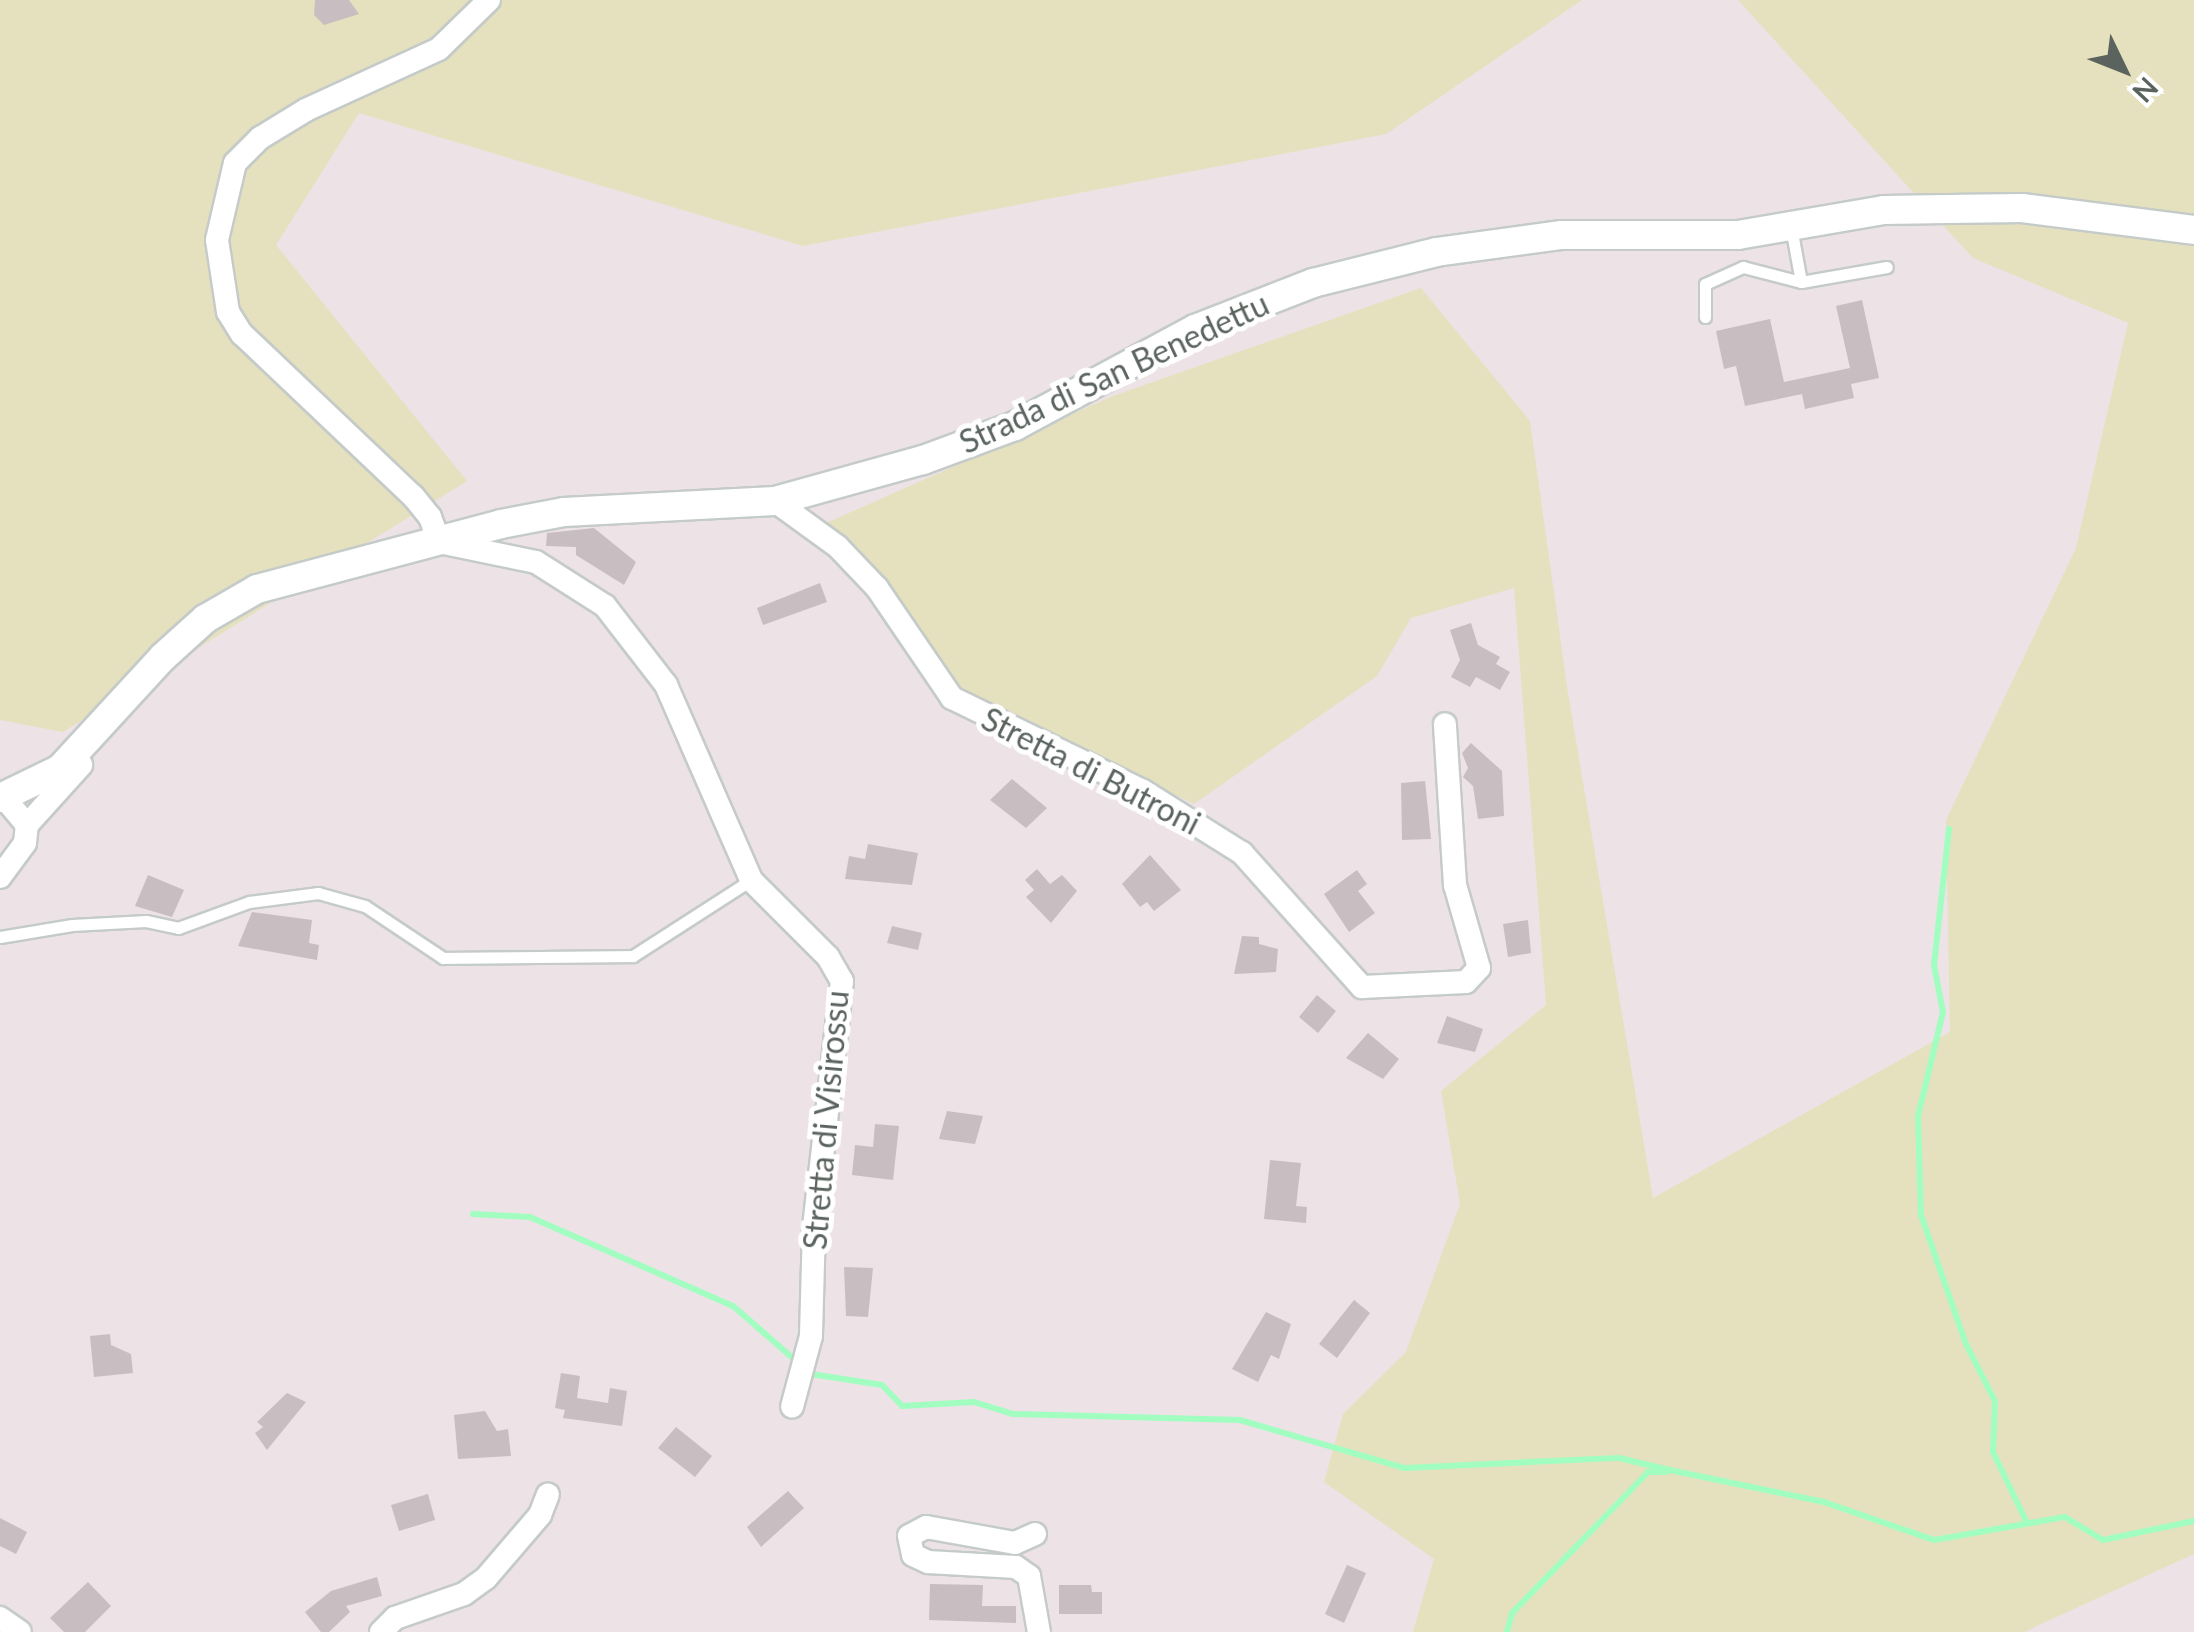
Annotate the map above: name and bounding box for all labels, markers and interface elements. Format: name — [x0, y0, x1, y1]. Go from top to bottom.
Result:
north arrow — [2074, 20, 2174, 120]
text: N — [2126, 71, 2166, 110]
street label: Strada di San Benedettu — [953, 284, 1275, 462]
street label: Stretta di Butroni — [975, 699, 1207, 843]
street label: Stretta di Visirossu — [795, 988, 857, 1252]

